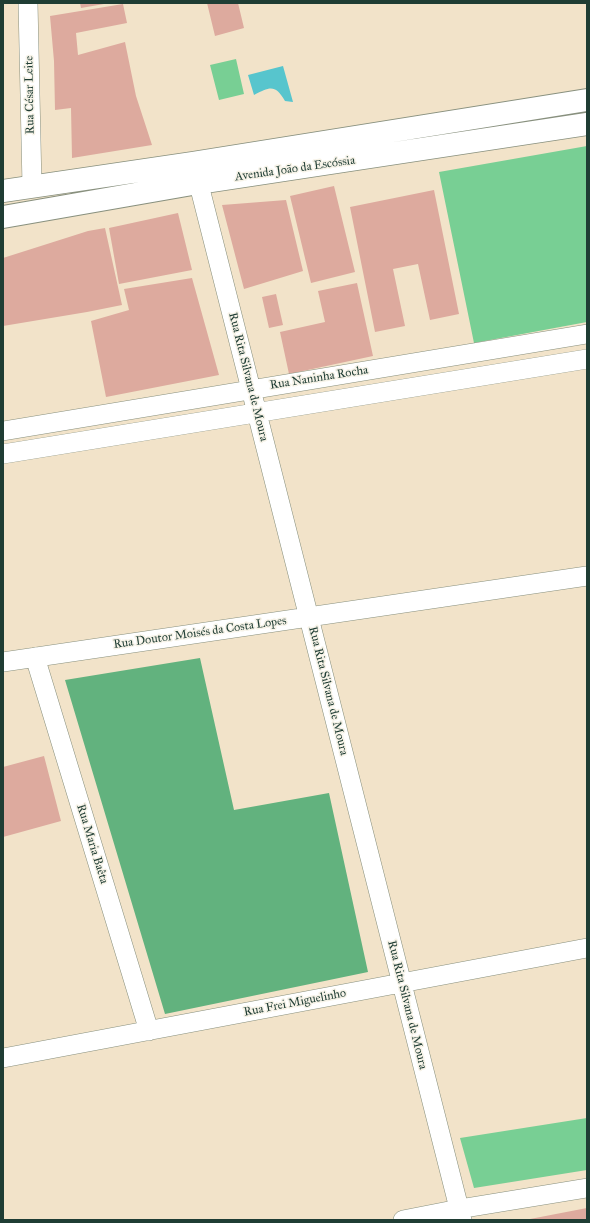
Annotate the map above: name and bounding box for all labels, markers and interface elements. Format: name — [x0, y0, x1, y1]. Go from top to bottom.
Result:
street label: Rua César Leite — [22, 56, 38, 134]
street label: Avenida João da Escóssia — [234, 153, 356, 185]
street label: Rua Rita Silvana de Moura — [225, 311, 271, 443]
street label: Rua Naninha Rocha — [269, 363, 369, 393]
street label: Rua Doutor Moisés da Costa Lopes — [113, 614, 287, 652]
street label: Rua Rita Silvana de Moura — [305, 625, 351, 757]
street label: Rua Maria Baêta — [73, 802, 111, 886]
street label: Rua Rita Silvana de Moura — [384, 939, 430, 1071]
street label: Rua Frei Miguelinho — [243, 986, 347, 1020]

